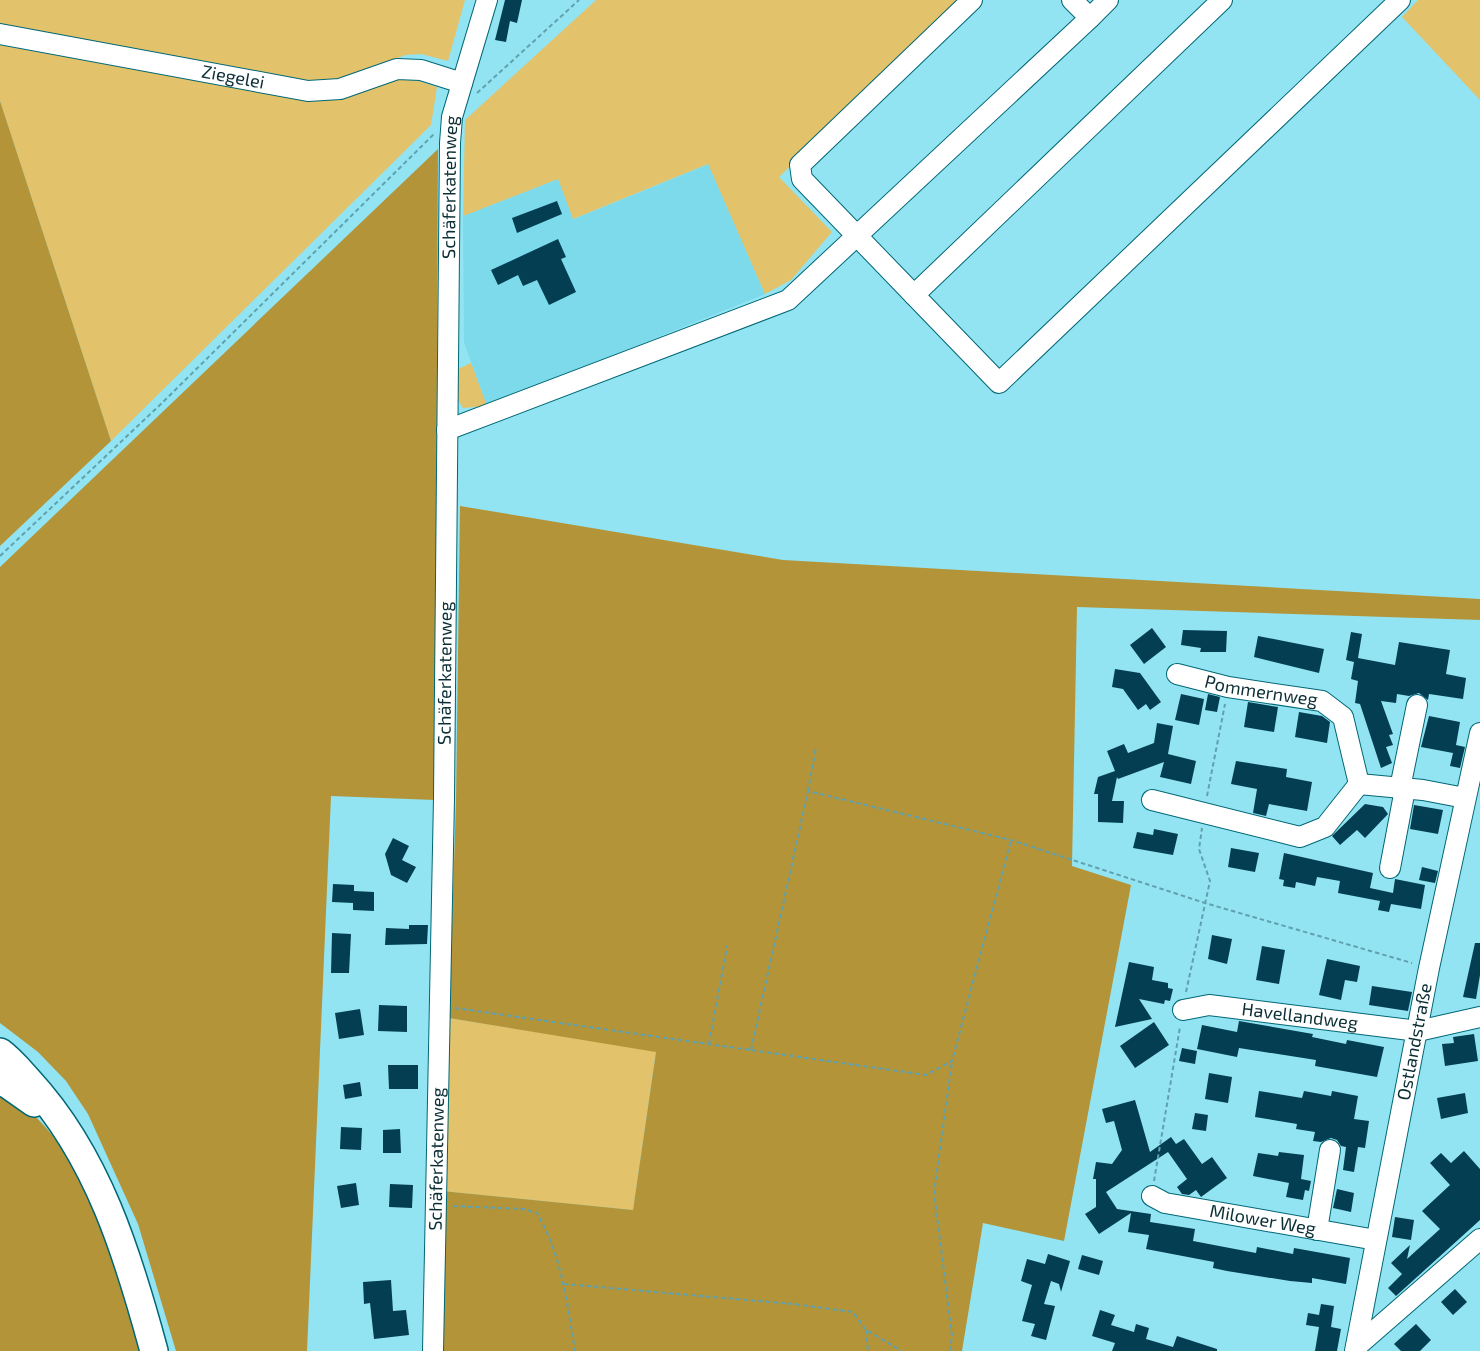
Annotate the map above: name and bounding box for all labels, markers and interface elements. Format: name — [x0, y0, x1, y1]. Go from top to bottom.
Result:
street label: Ziegelei — [200, 60, 266, 93]
street label: Schäferkatenweg — [437, 115, 462, 259]
street label: Schäferkatenweg — [432, 601, 456, 745]
street label: Pommernweg — [1203, 670, 1319, 710]
street label: Ostlandstraße — [1392, 981, 1436, 1102]
street label: Havellandweg — [1241, 997, 1359, 1033]
street label: Schäferkatenweg — [423, 1087, 448, 1231]
street label: Milower Weg — [1208, 1199, 1318, 1239]

